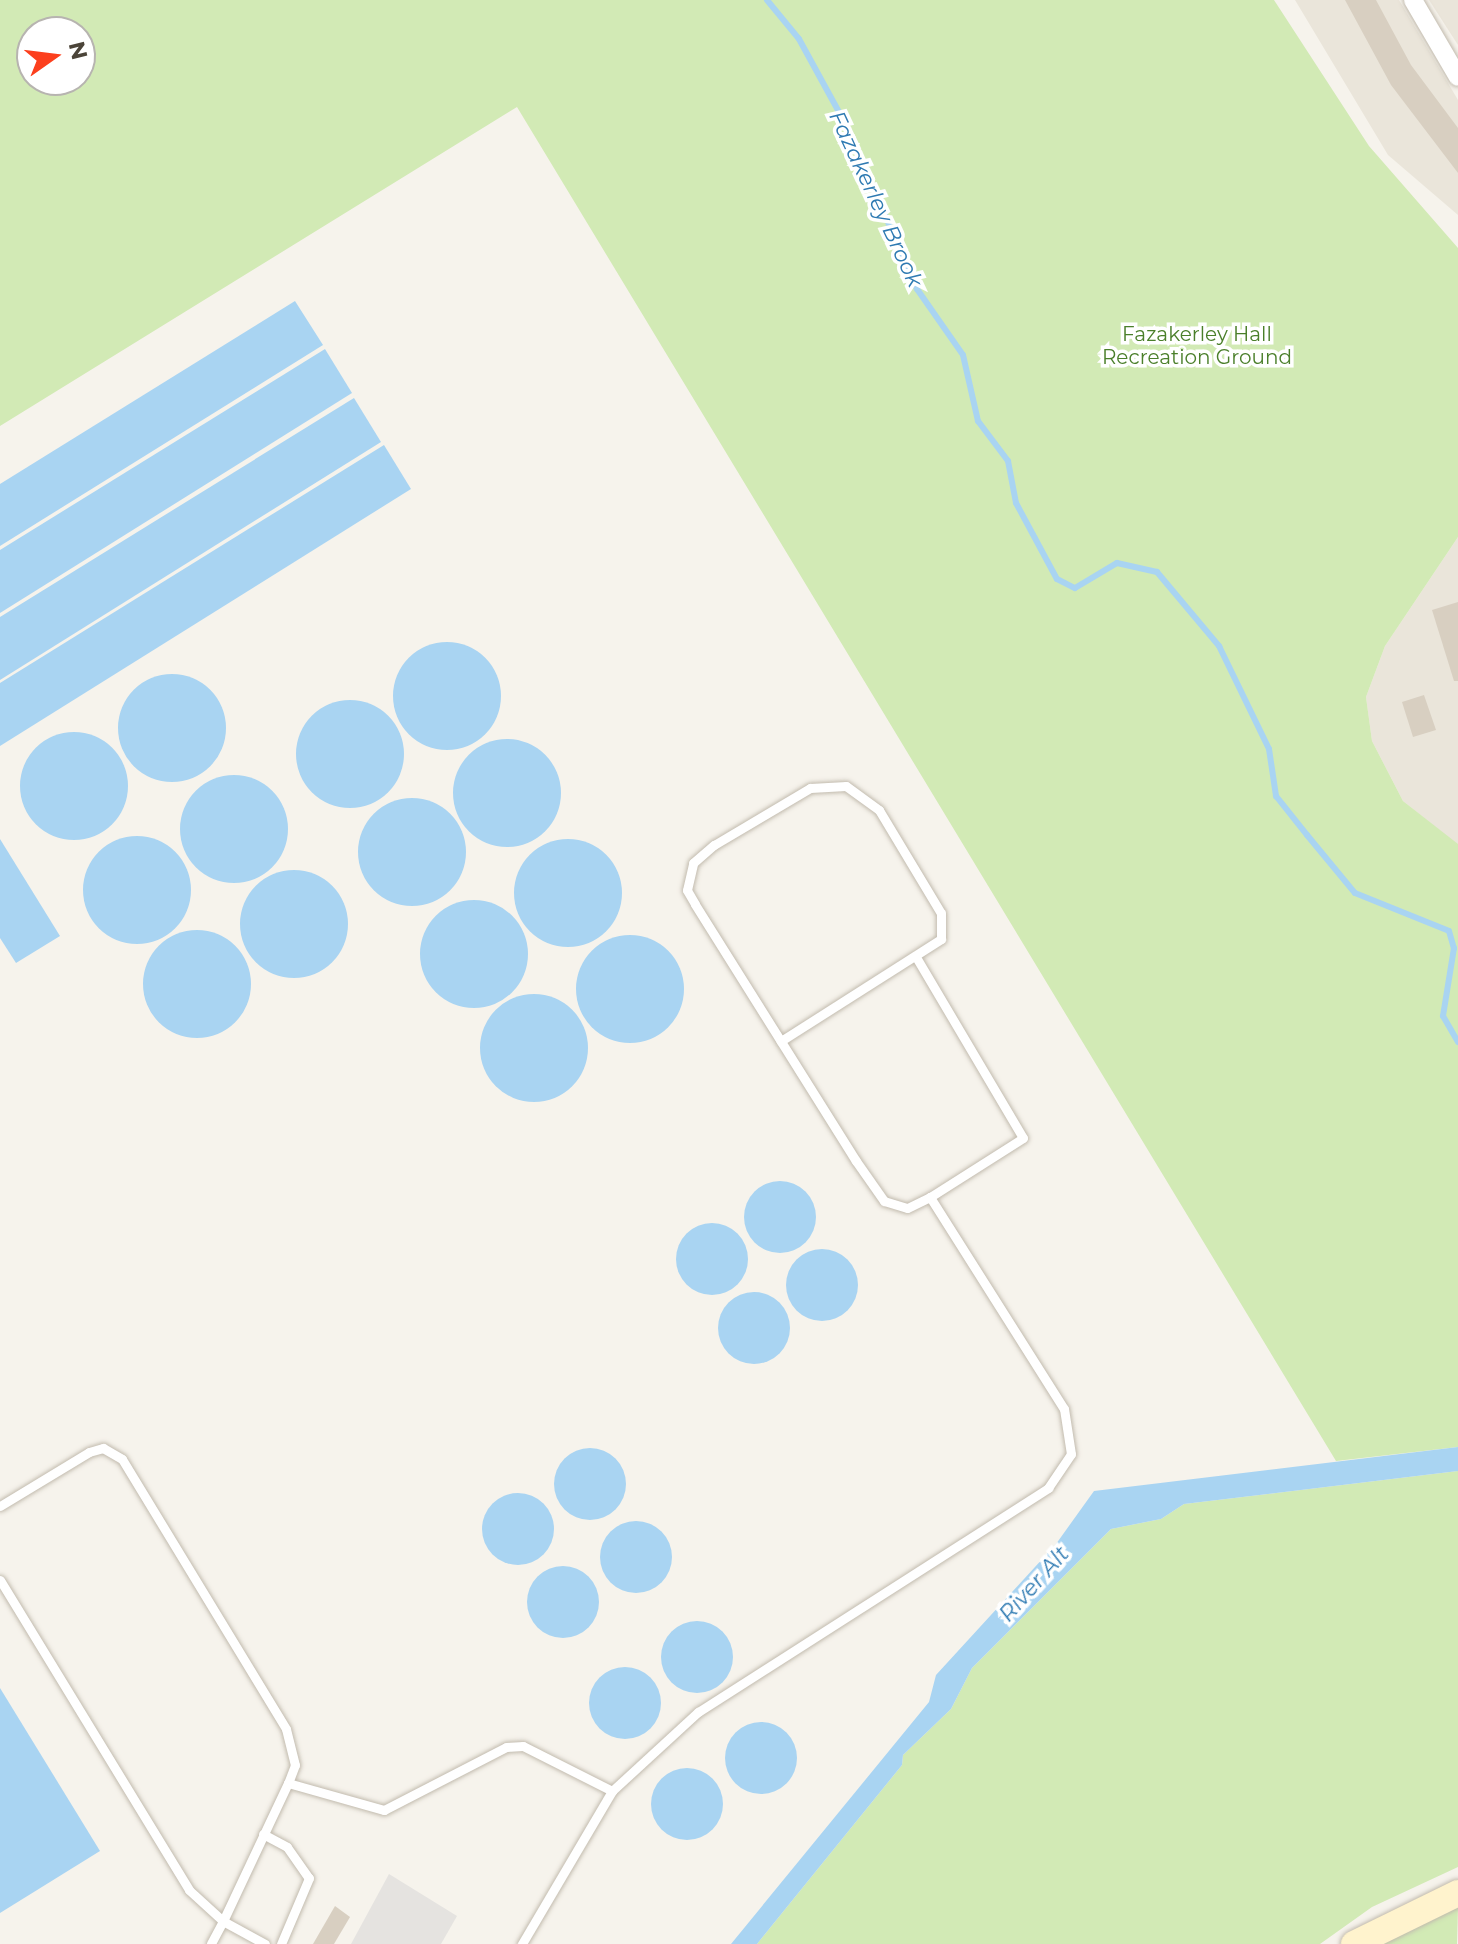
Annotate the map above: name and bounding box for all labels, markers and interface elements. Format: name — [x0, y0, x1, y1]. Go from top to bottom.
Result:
north arrow — [16, 16, 96, 96]
text: N — [63, 39, 93, 62]
water label: Fazakerley Brook — [824, 107, 928, 291]
park label: Fazakerley Hall Recreation Ground — [1102, 323, 1292, 370]
water label: River Alt — [993, 1541, 1075, 1627]

